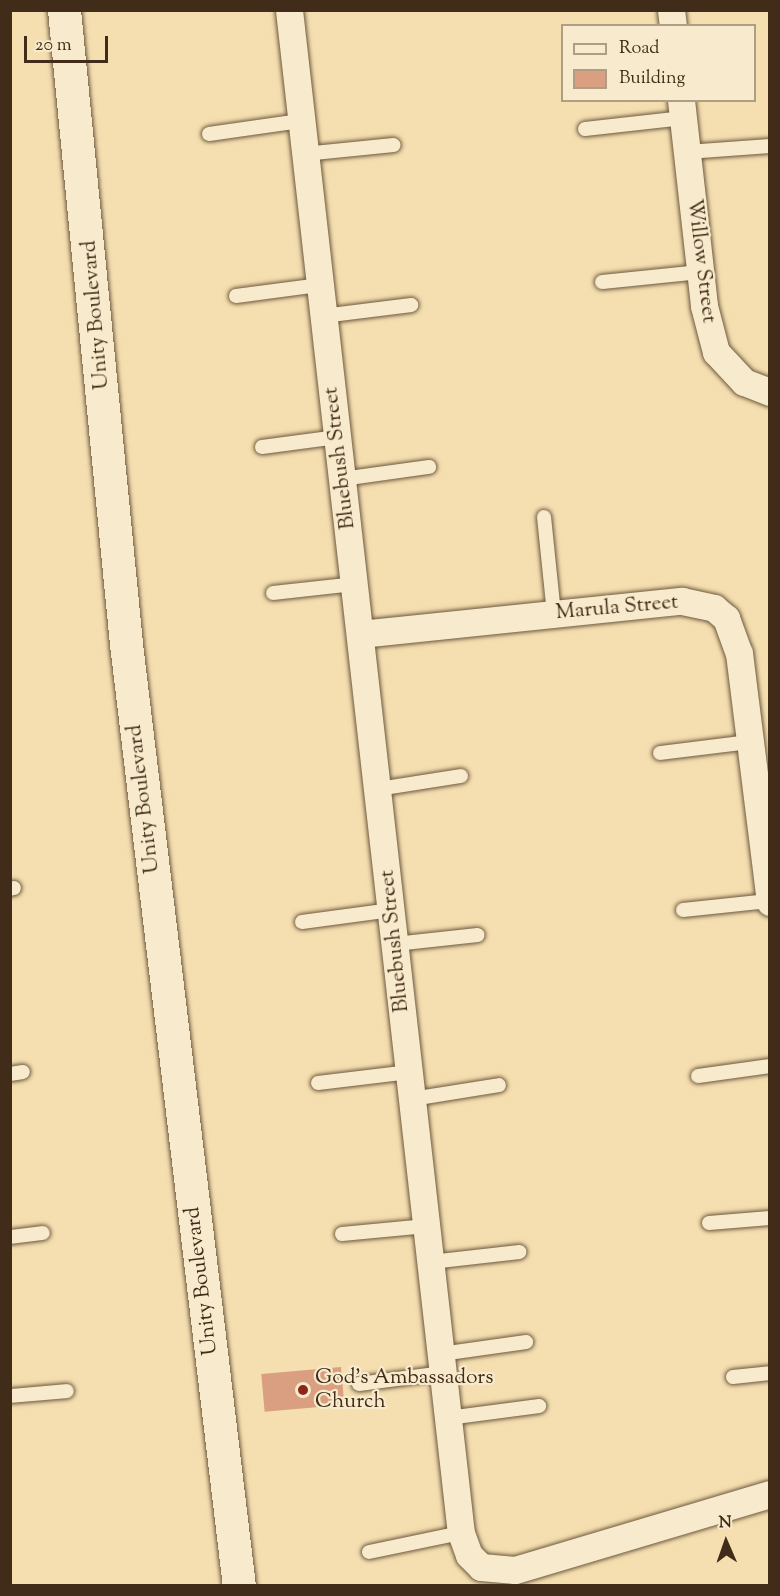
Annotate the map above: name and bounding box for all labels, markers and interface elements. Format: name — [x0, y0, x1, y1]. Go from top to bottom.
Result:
scale bar — [27, 24, 111, 62]
legend — [561, 24, 756, 102]
text: 20 m — [35, 33, 72, 59]
text: Road — [619, 36, 659, 62]
text: Building — [619, 66, 685, 92]
street label: Willow Street — [681, 198, 721, 324]
street label: Unity Boulevard — [77, 239, 115, 391]
street label: Bluebush Street — [319, 385, 361, 531]
street label: Marula Street — [555, 590, 679, 626]
street label: Unity Boulevard — [122, 723, 166, 875]
street label: Bluebush Street — [375, 868, 415, 1014]
street label: Unity Boulevard — [180, 1205, 224, 1357]
place label: God's Ambassadors Church — [315, 1365, 493, 1415]
marker: God's Ambassadors Church — [296, 1383, 310, 1397]
north arrow — [696, 1512, 756, 1572]
text: N — [719, 1512, 732, 1535]

